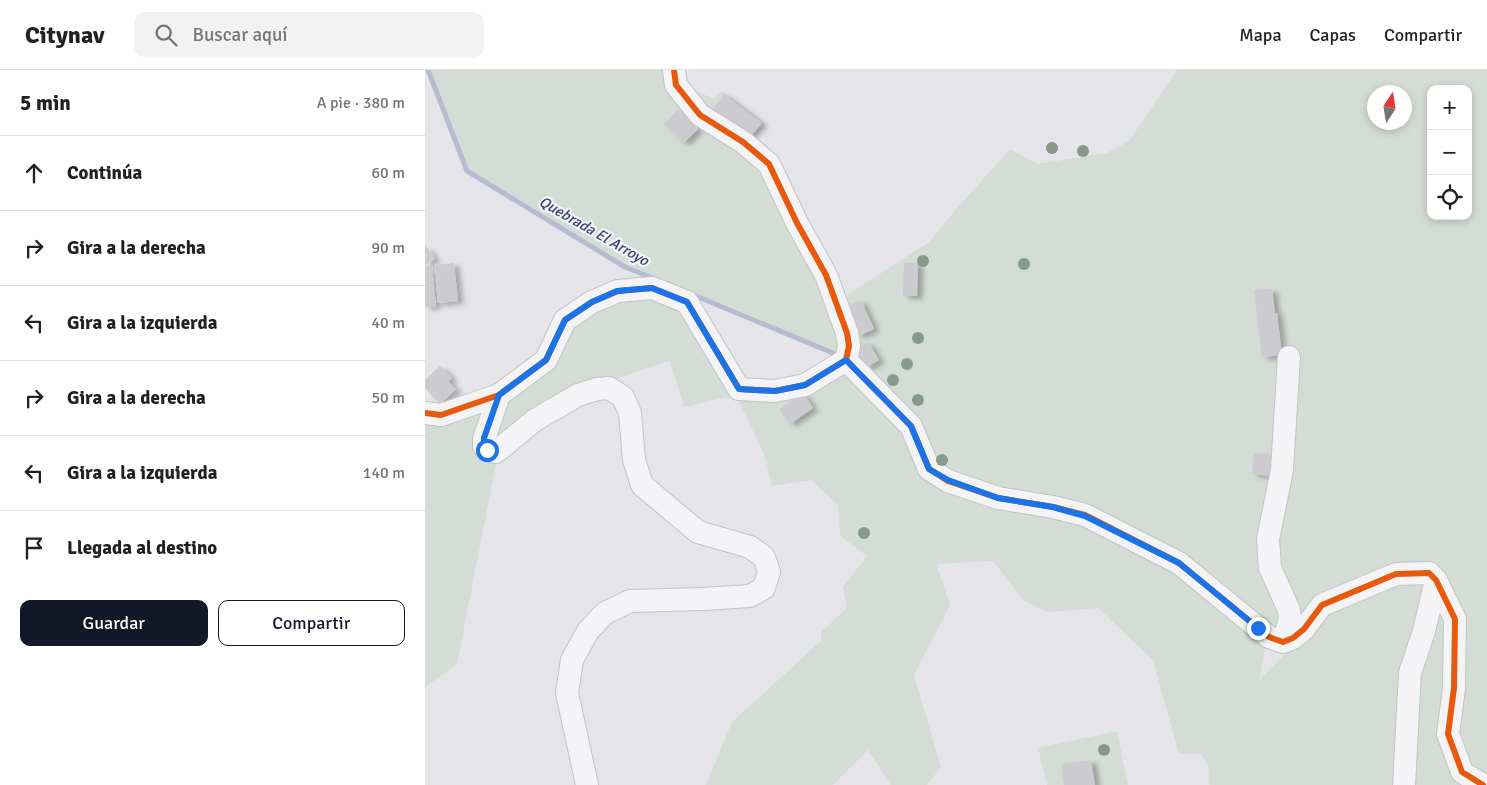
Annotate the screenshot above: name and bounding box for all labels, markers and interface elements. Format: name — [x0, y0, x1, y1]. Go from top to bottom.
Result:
search box — [134, 12, 484, 57]
text: Citynav — [25, 20, 104, 50]
icon: search — [152, 21, 180, 49]
text: Buscar aquí — [192, 23, 288, 47]
text: Mapa — [1239, 24, 1282, 46]
text: Capas — [1310, 24, 1356, 46]
text: Compartir — [1384, 24, 1462, 46]
north arrow — [1367, 85, 1412, 130]
map controls — [1427, 85, 1472, 220]
button: + — [1427, 85, 1472, 130]
text: 5 min — [20, 90, 71, 116]
text: A pie · 380 m — [317, 93, 405, 113]
button: − — [1427, 130, 1472, 175]
icon: ahead — [20, 159, 48, 187]
text: Continúa — [67, 161, 142, 185]
text: 60 m — [371, 163, 405, 183]
button: locate — [1427, 175, 1472, 220]
water label: Quebrada El Arroyo — [536, 192, 653, 270]
icon: right — [20, 234, 48, 262]
text: Gira a la derecha — [67, 236, 206, 260]
text: 90 m — [371, 238, 405, 258]
icon: left — [20, 309, 48, 337]
text: Gira a la izquierda — [67, 311, 217, 335]
text: 40 m — [371, 313, 405, 333]
icon: right — [20, 384, 48, 412]
text: Gira a la derecha — [67, 386, 206, 410]
text: 50 m — [371, 388, 405, 408]
route start — [476, 439, 499, 462]
icon: left — [20, 459, 48, 487]
text: Gira a la izquierda — [67, 461, 217, 485]
text: 140 m — [363, 463, 405, 483]
icon: arrive — [20, 534, 48, 562]
text: Llegada al destino — [67, 536, 217, 560]
button: Guardar — [20, 600, 208, 646]
button: Compartir — [218, 600, 405, 646]
route end — [1247, 617, 1270, 640]

